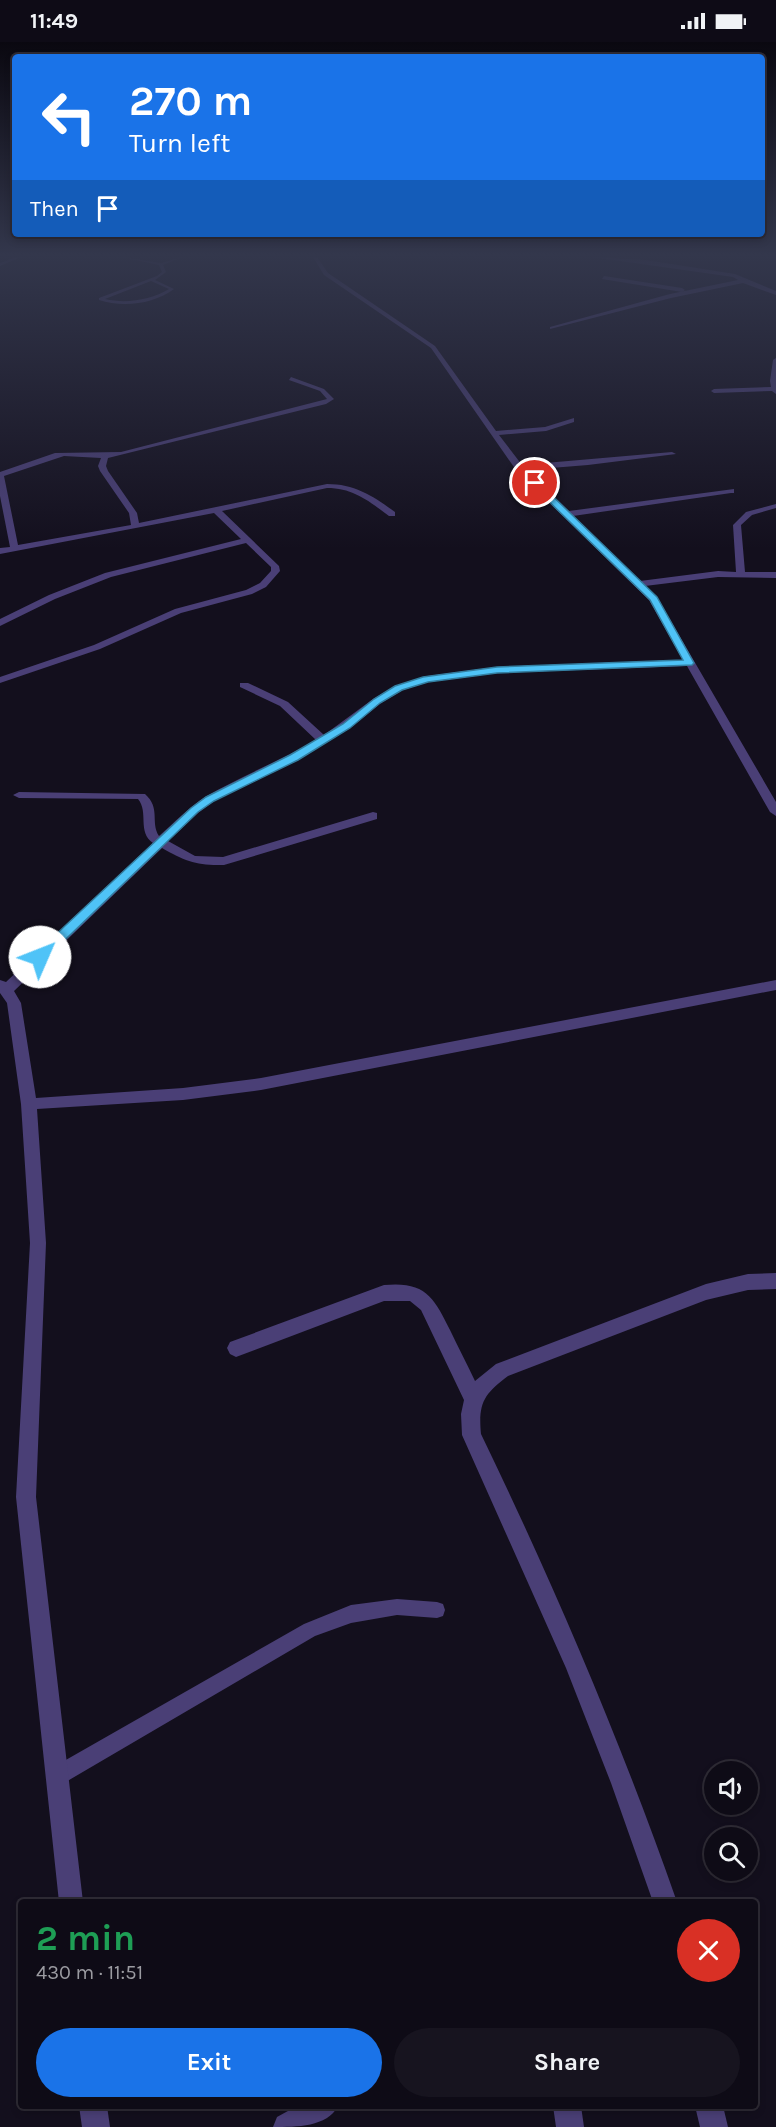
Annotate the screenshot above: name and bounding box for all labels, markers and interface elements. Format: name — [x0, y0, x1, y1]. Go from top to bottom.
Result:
text: 11:49 — [30, 8, 78, 34]
text: 270 m — [129, 76, 252, 126]
icon: left — [30, 78, 108, 156]
text: Turn left — [129, 127, 230, 159]
icon: arrive — [91, 192, 124, 225]
text: Then — [30, 196, 79, 222]
pin — [509, 457, 560, 508]
icon: arrive — [518, 466, 551, 499]
position arrow — [8, 925, 72, 989]
map controls — [704, 1761, 758, 1881]
button: sound — [704, 1761, 758, 1815]
button: search — [704, 1827, 758, 1881]
text: 2 min — [36, 1917, 135, 1959]
button: close — [677, 1919, 740, 1982]
text: 430 m · 11:51 — [36, 1961, 143, 1984]
button: Exit — [36, 2028, 382, 2097]
button: Share — [394, 2028, 740, 2097]

